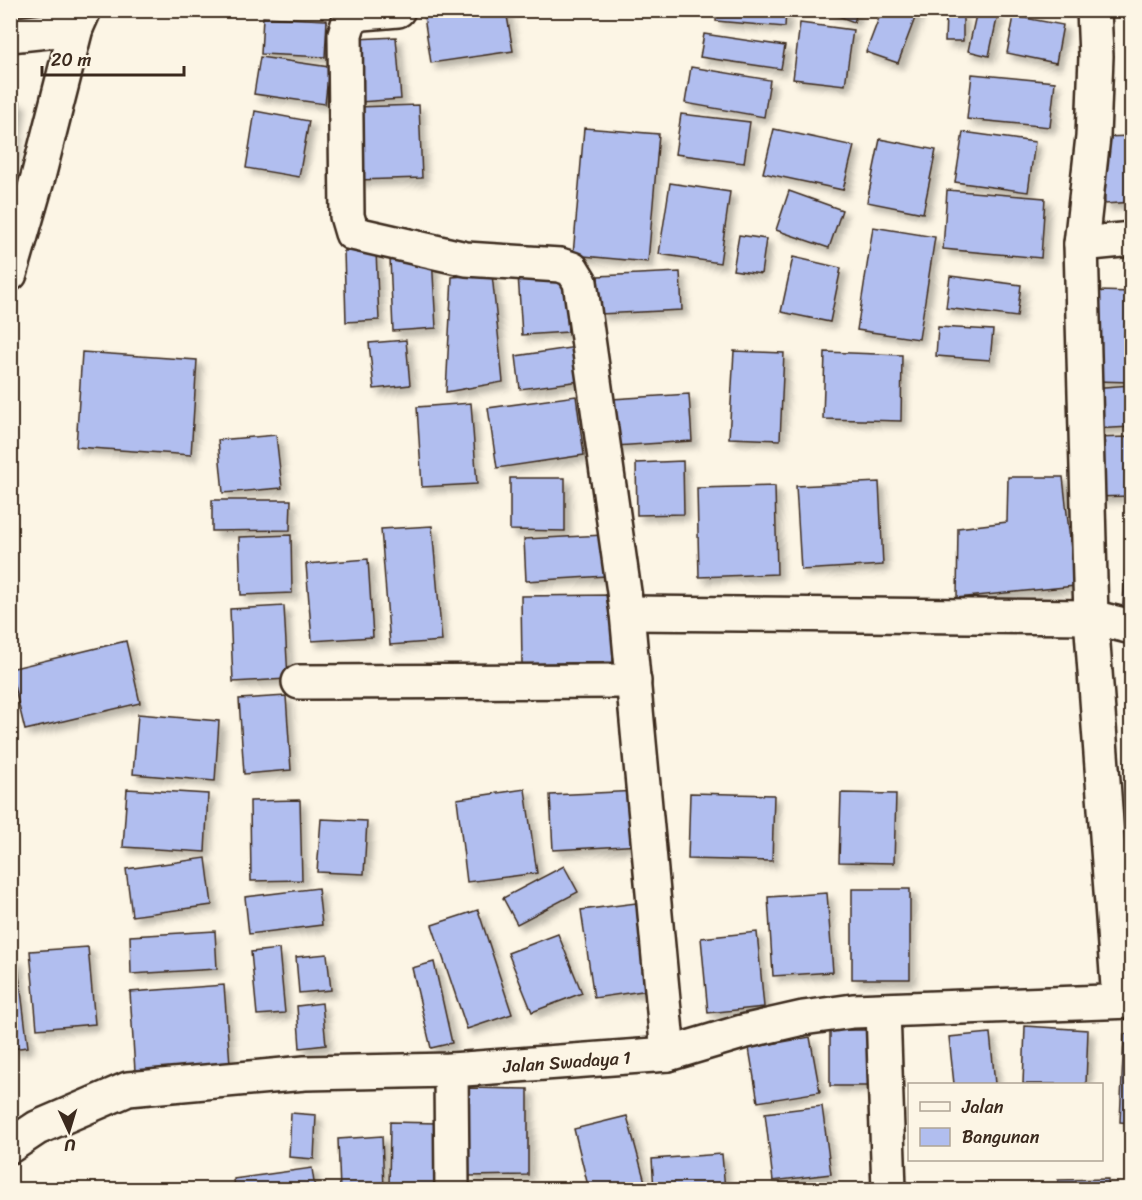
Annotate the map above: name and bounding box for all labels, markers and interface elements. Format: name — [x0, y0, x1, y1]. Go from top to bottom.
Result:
scale bar — [42, 39, 184, 77]
text: 20 m — [51, 44, 91, 76]
street label: Jalan Swadaya 1 — [501, 1042, 632, 1082]
legend — [908, 1083, 1103, 1161]
text: Jalan — [961, 1091, 1004, 1123]
north arrow — [39, 1101, 99, 1161]
text: Bangunan — [962, 1121, 1040, 1153]
text: U — [62, 1131, 76, 1160]

